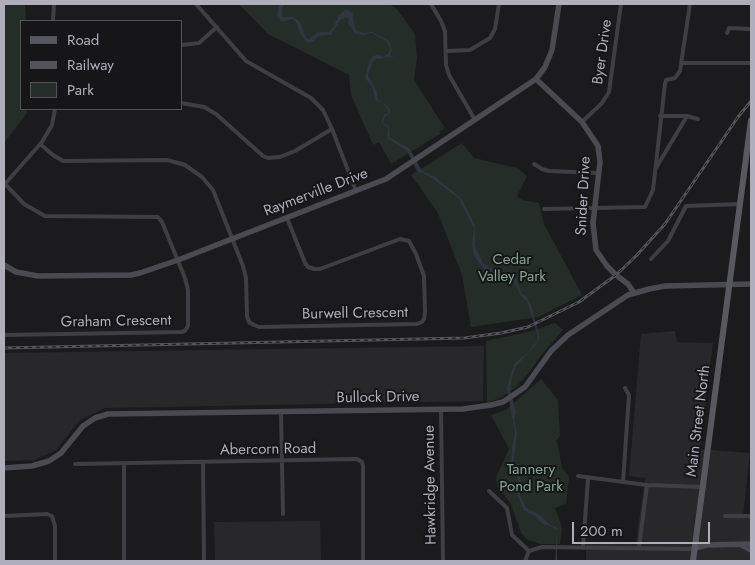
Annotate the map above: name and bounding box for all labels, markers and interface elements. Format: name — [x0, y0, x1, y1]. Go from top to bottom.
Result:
street label: Byer Drive — [590, 18, 616, 86]
legend — [20, 20, 182, 110]
text: Road — [67, 29, 99, 51]
text: Railway — [67, 54, 114, 76]
text: Park — [67, 79, 94, 101]
street label: Snider Drive — [573, 156, 595, 236]
street label: Raymerville Drive — [261, 165, 371, 221]
park label: Cedar Valley Park — [478, 251, 546, 286]
street label: Burwell Crescent — [302, 304, 408, 324]
street label: Graham Crescent — [61, 312, 171, 332]
street label: Main Street North — [683, 364, 715, 478]
street label: Bullock Drive — [336, 388, 420, 408]
street label: Hawkridge Avenue — [421, 425, 441, 545]
street label: Abercorn Road — [220, 440, 316, 460]
park label: Tannery Pond Park — [499, 461, 563, 496]
scale bar — [575, 512, 712, 544]
text: 200 m — [580, 520, 623, 542]

